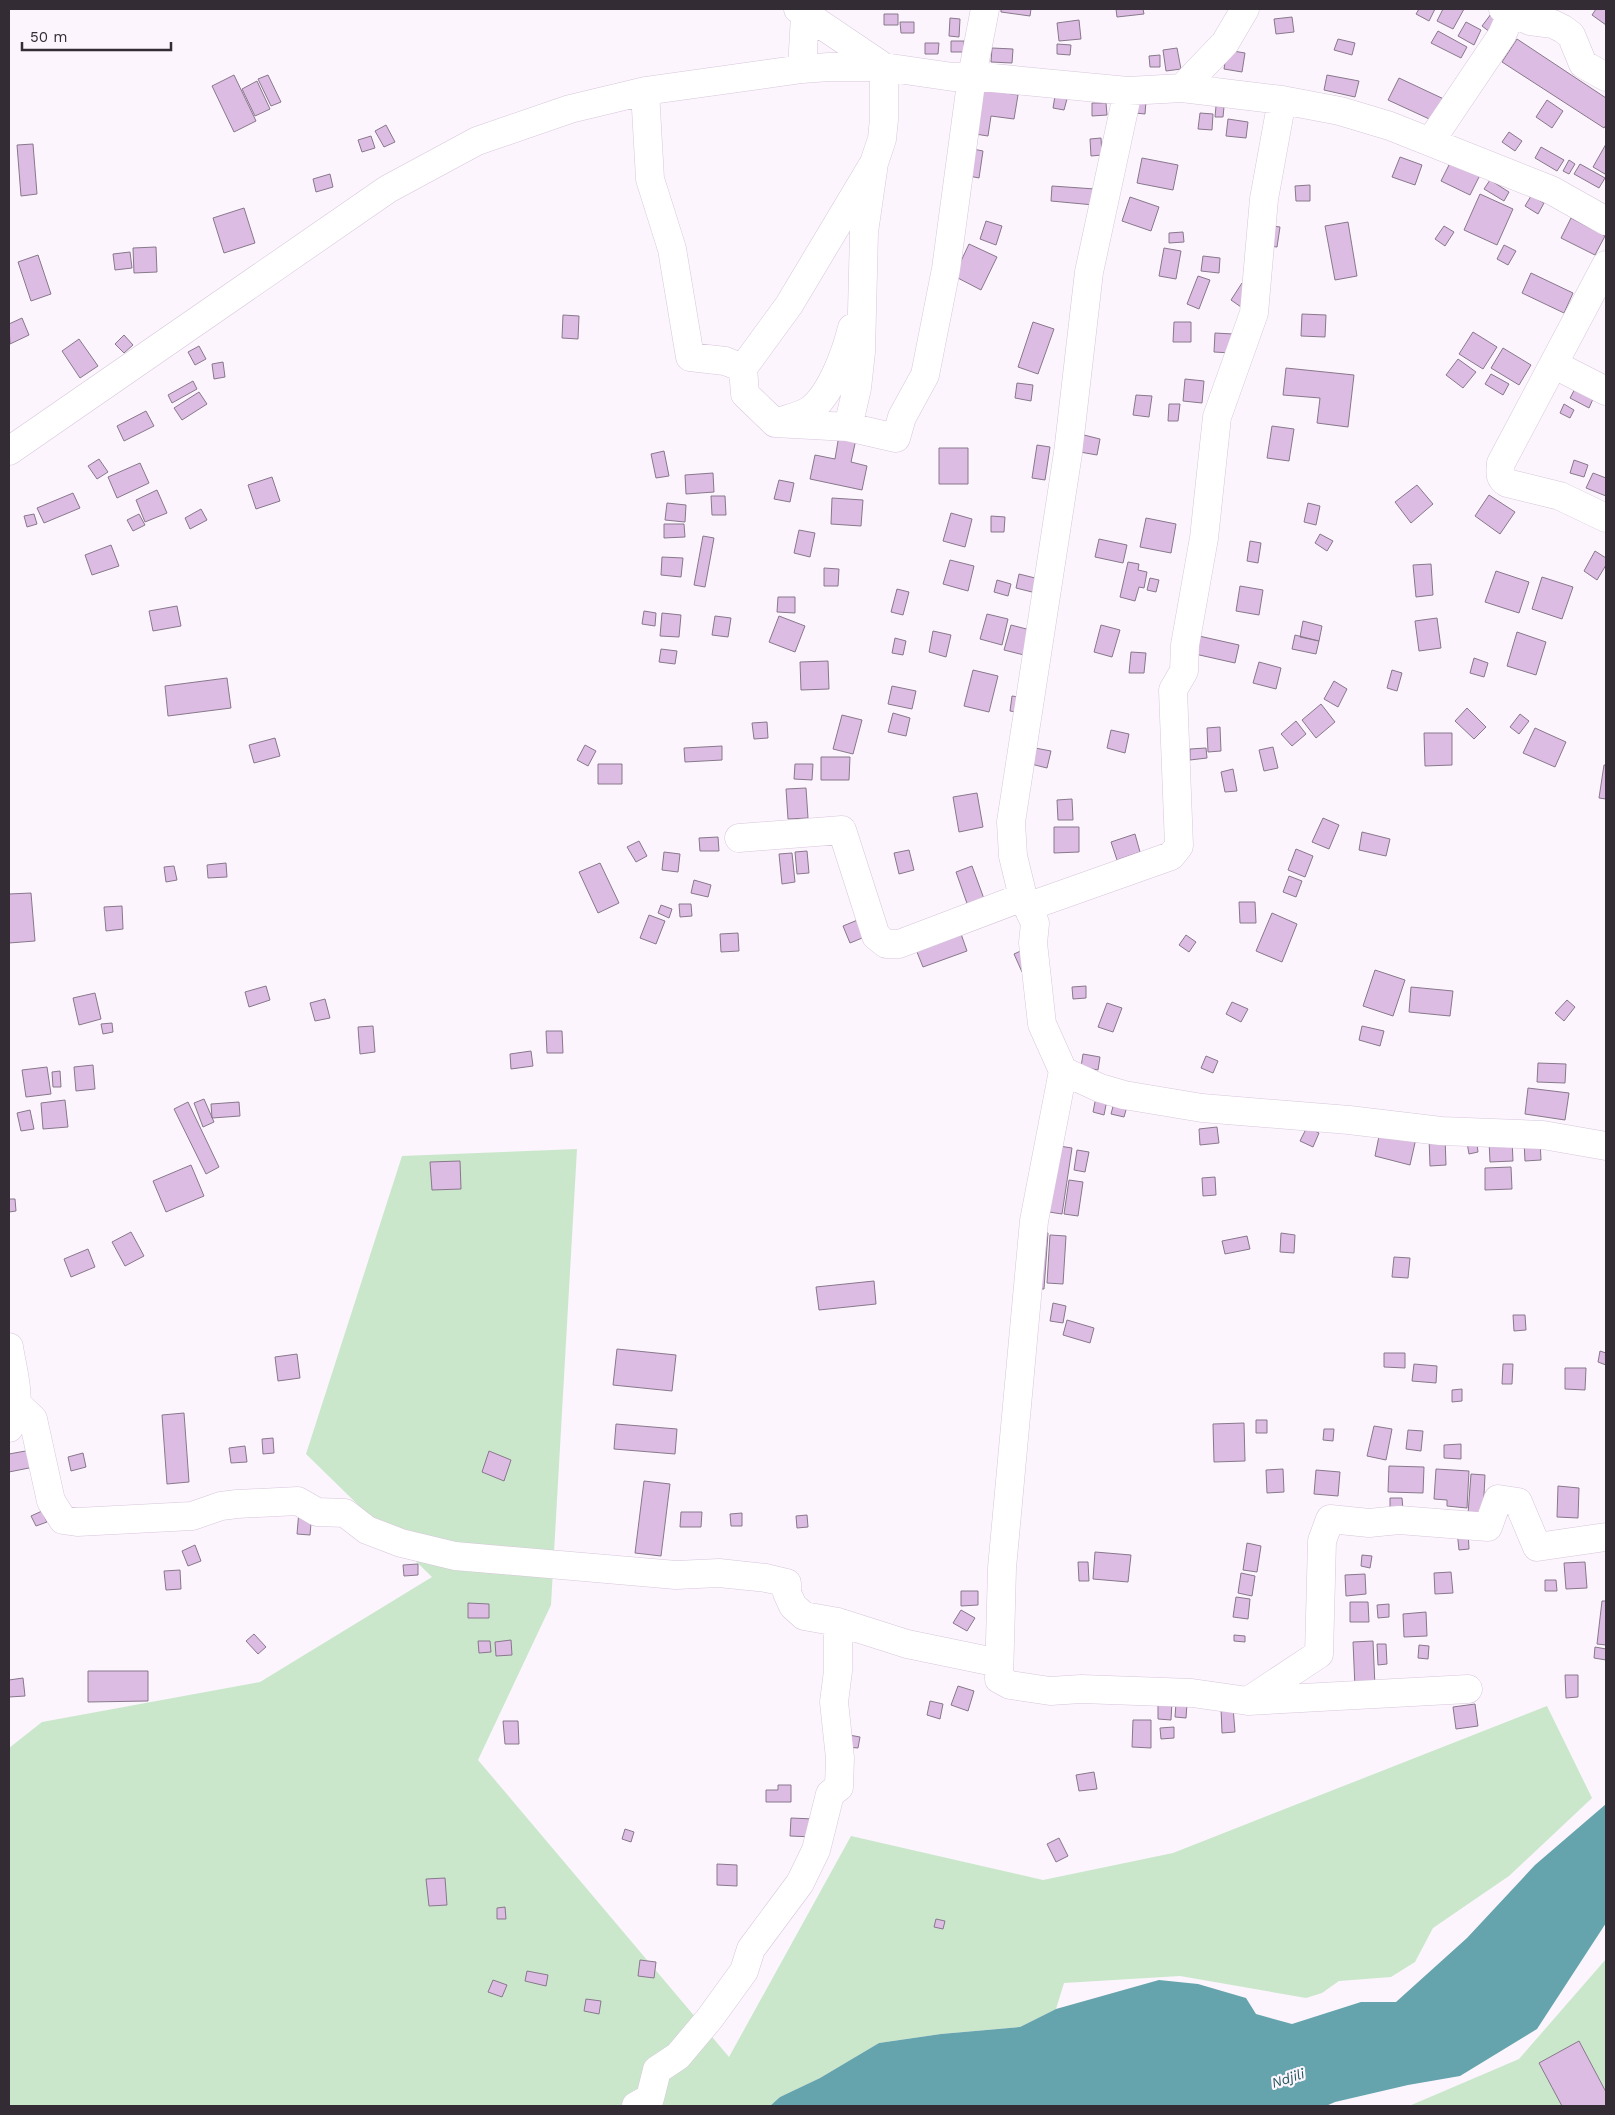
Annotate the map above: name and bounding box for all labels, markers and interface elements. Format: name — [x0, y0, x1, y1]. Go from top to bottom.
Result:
scale bar — [22, 20, 171, 52]
text: 50 m — [30, 28, 67, 46]
water label: Ndjili — [1270, 2065, 1307, 2091]

